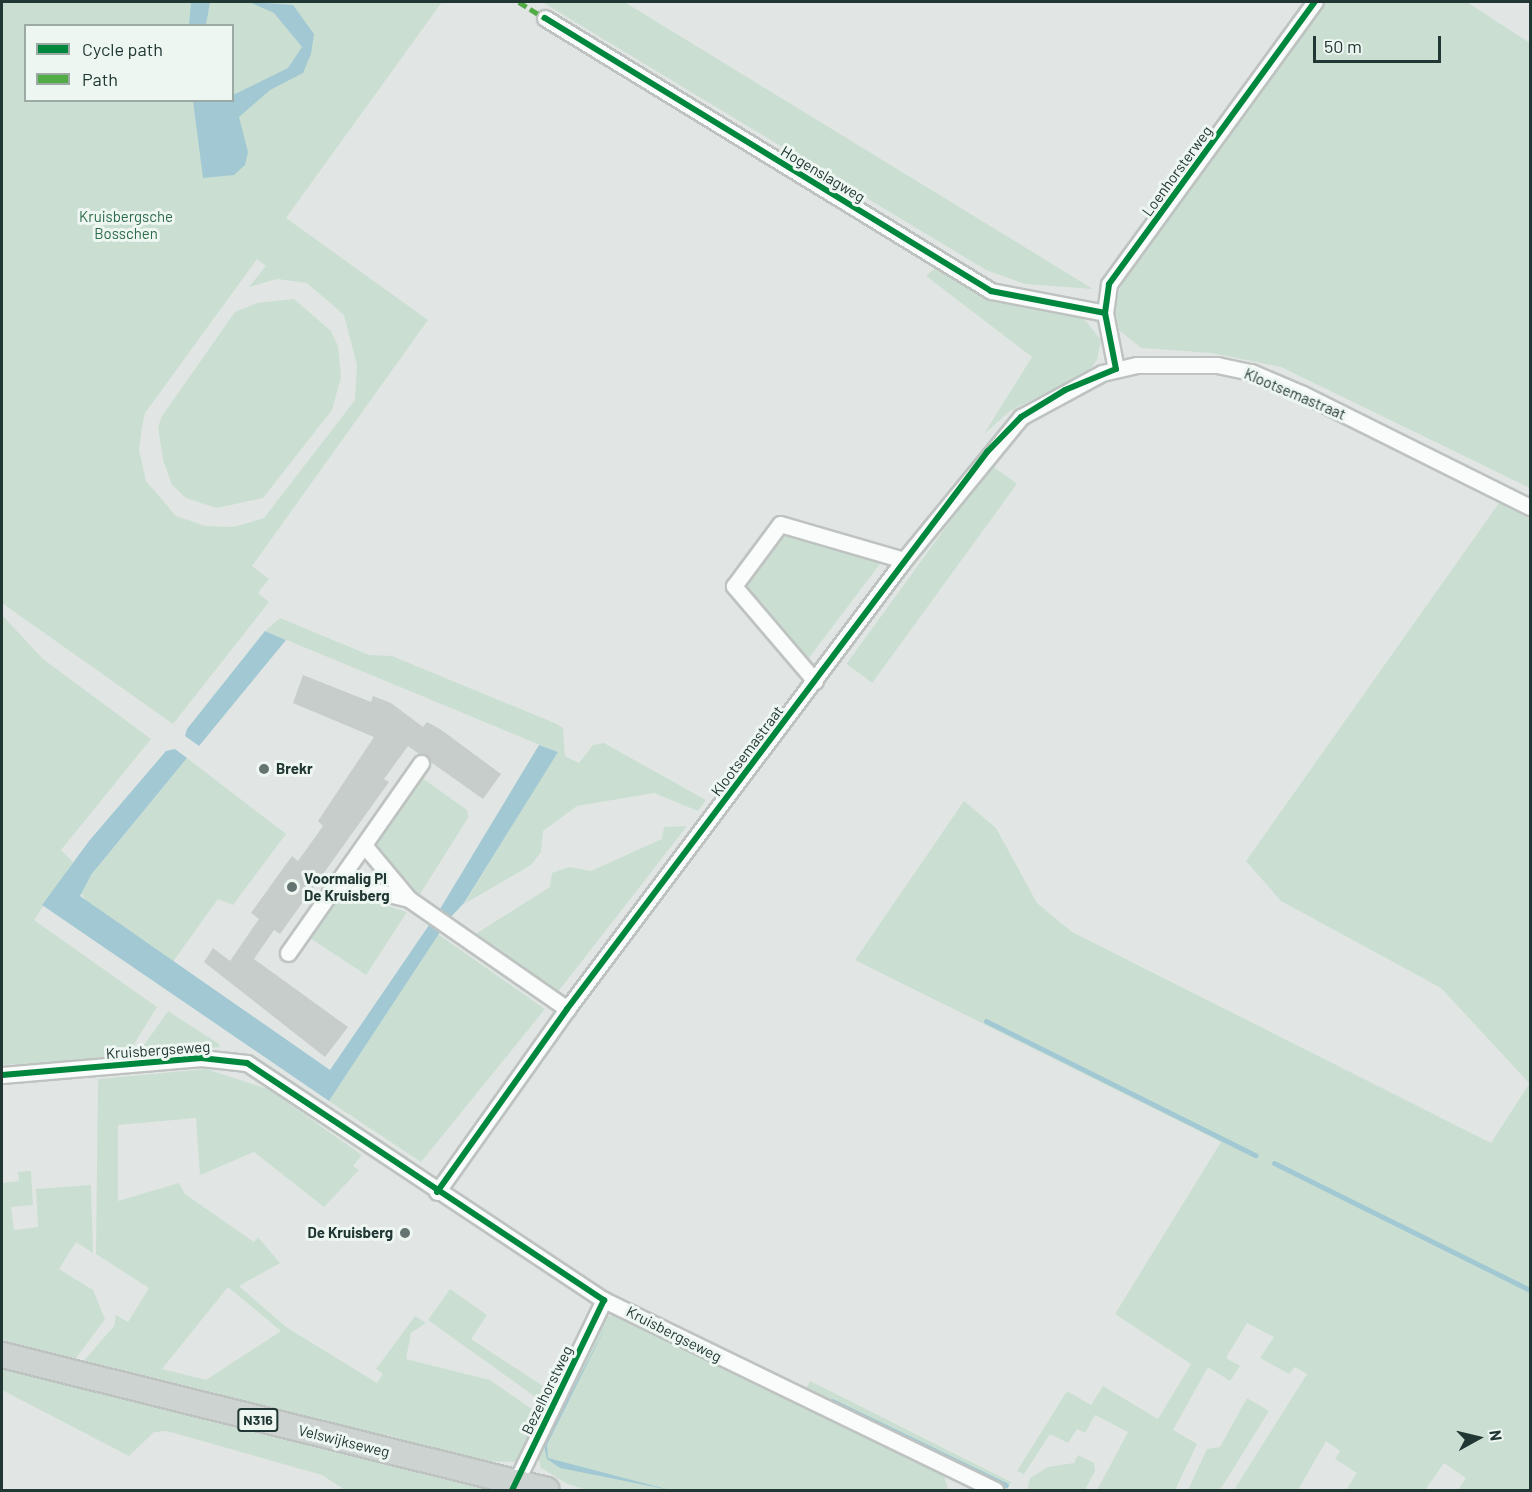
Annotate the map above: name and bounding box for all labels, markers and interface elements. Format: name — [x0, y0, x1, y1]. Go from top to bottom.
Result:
legend — [24, 24, 234, 102]
scale bar — [1316, 24, 1444, 62]
text: 50 m — [1324, 35, 1362, 57]
text: Cycle path — [82, 38, 163, 60]
text: Path — [82, 68, 118, 90]
street label: Loenhorsterweg — [1138, 122, 1216, 220]
street label: Hogenslagweg — [778, 142, 868, 206]
park label: Kruisbergsche Bosschen — [79, 207, 173, 242]
street label: Klootsemastraat — [1242, 365, 1348, 423]
street label: Klootsemastraat — [707, 702, 787, 800]
place label: Brekr — [276, 760, 313, 778]
marker: Brekr — [257, 762, 271, 776]
place label: Voormalig PI De Kruisberg — [304, 869, 389, 904]
marker: Voormalig PI De Kruisberg — [285, 880, 299, 894]
street label: Kruisbergseweg — [105, 1037, 211, 1063]
place label: De Kruisberg — [308, 1224, 393, 1242]
marker: De Kruisberg — [398, 1226, 412, 1240]
street label: Kruisbergseweg — [623, 1302, 725, 1366]
street label: Bezelhorstweg — [518, 1343, 576, 1437]
north arrow — [1448, 1408, 1508, 1468]
road number: N316 — [237, 1409, 279, 1431]
street label: Velswijkseweg — [296, 1421, 392, 1461]
text: N — [1486, 1429, 1506, 1442]

